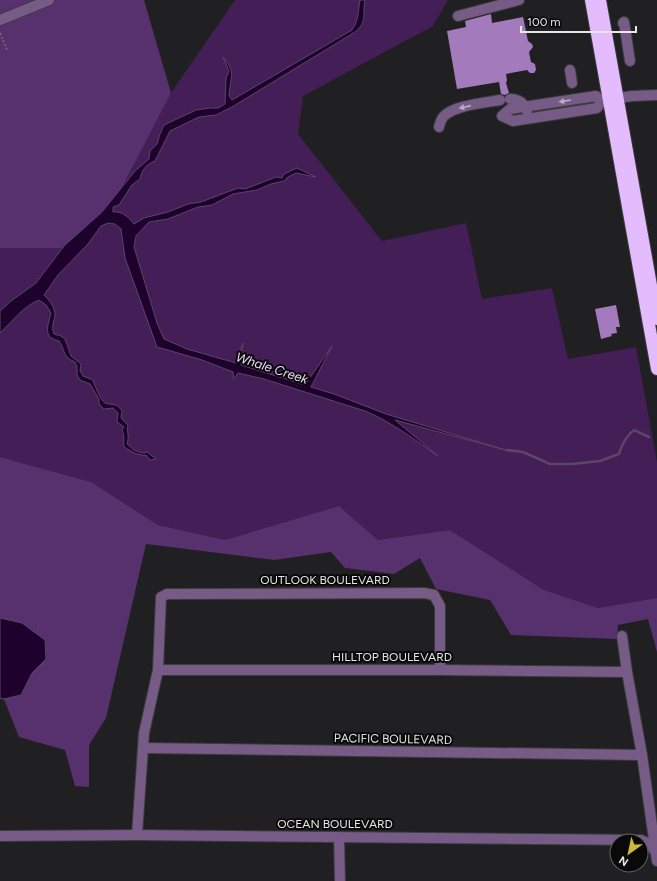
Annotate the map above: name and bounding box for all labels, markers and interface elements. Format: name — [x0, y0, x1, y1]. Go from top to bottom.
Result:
scale bar — [521, 8, 636, 34]
text: 100 m — [527, 15, 561, 29]
one-way arrow — [559, 98, 571, 104]
one-way arrow — [459, 105, 471, 111]
water label: Whale Creek — [234, 349, 311, 387]
street label: OUTLOOK BOULEVARD — [260, 573, 390, 587]
street label: HILLTOP BOULEVARD — [332, 650, 452, 664]
street label: PACIFIC BOULEVARD — [334, 731, 452, 747]
street label: OCEAN BOULEVARD — [277, 817, 393, 831]
north arrow — [609, 833, 649, 873]
text: N — [617, 853, 631, 869]

